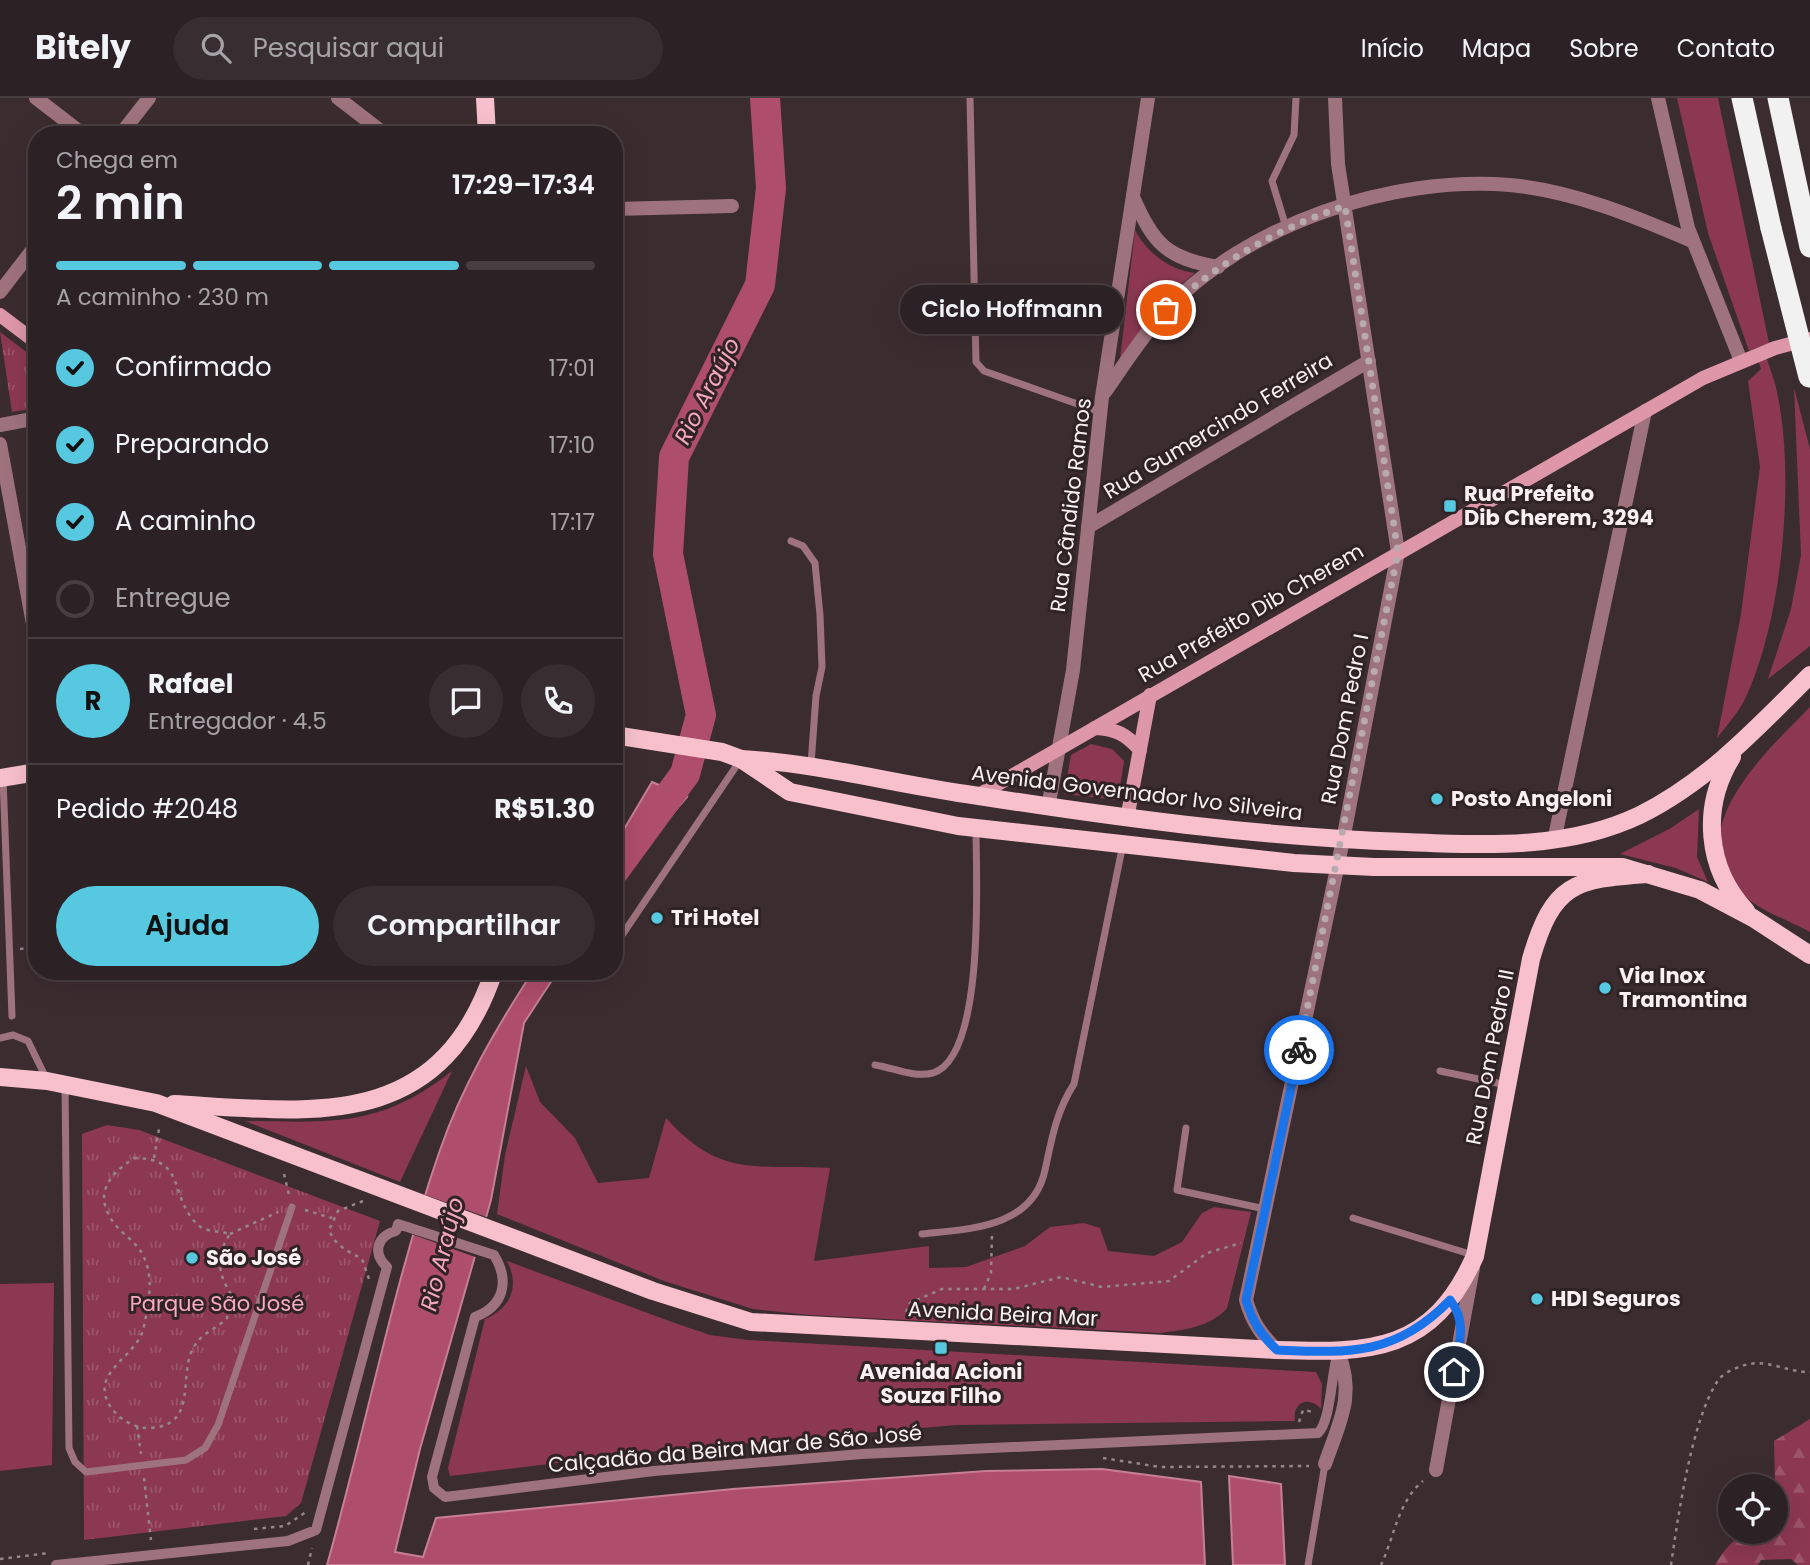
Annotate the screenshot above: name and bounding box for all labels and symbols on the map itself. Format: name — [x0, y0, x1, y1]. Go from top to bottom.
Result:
pin — [1136, 280, 1196, 340]
callout: Ciclo Hoffmann — [900, 286, 1124, 334]
water label: Rio Araújo — [666, 332, 748, 450]
street label: Rua Gumercindo Ferreira — [1098, 346, 1338, 506]
street label: Rua Cândido Ramos — [1043, 396, 1098, 614]
place label: Rua Prefeito Dib Cherem, 3294 — [1464, 479, 1654, 532]
marker: Rua Prefeito Dib Cherem, 3294 — [1442, 498, 1458, 514]
street label: Rua Prefeito Dib Cherem — [1133, 536, 1369, 689]
street label: Rua Dom Pedro I — [1314, 631, 1375, 807]
street label: Avenida Governador Ivo Silveira — [970, 758, 1304, 827]
place label: Posto Angeloni — [1451, 784, 1612, 813]
marker: Posto Angeloni — [1429, 791, 1445, 807]
place label: Tri Hotel — [671, 903, 759, 932]
marker: Tri Hotel — [649, 910, 665, 926]
place label: Via Inox Tramontina — [1619, 961, 1748, 1014]
street label: Rua Dom Pedro II — [1458, 967, 1521, 1147]
marker: Via Inox Tramontina — [1597, 980, 1613, 996]
courier — [1264, 1015, 1334, 1085]
water label: Rio Araújo — [412, 1194, 472, 1314]
place label: São José — [206, 1243, 301, 1272]
marker: São José — [184, 1250, 200, 1266]
place label: HDI Seguros — [1551, 1284, 1681, 1313]
park label: Parque São José — [130, 1289, 304, 1318]
marker: HDI Seguros — [1529, 1291, 1545, 1307]
street label: Avenida Beira Mar — [907, 1294, 1099, 1333]
marker: Avenida Acioni Souza Filho — [933, 1340, 949, 1356]
pin — [1424, 1342, 1484, 1402]
place label: Avenida Acioni Souza Filho — [860, 1357, 1022, 1410]
street label: Calçadão da Beira Mar de São José — [547, 1418, 923, 1479]

